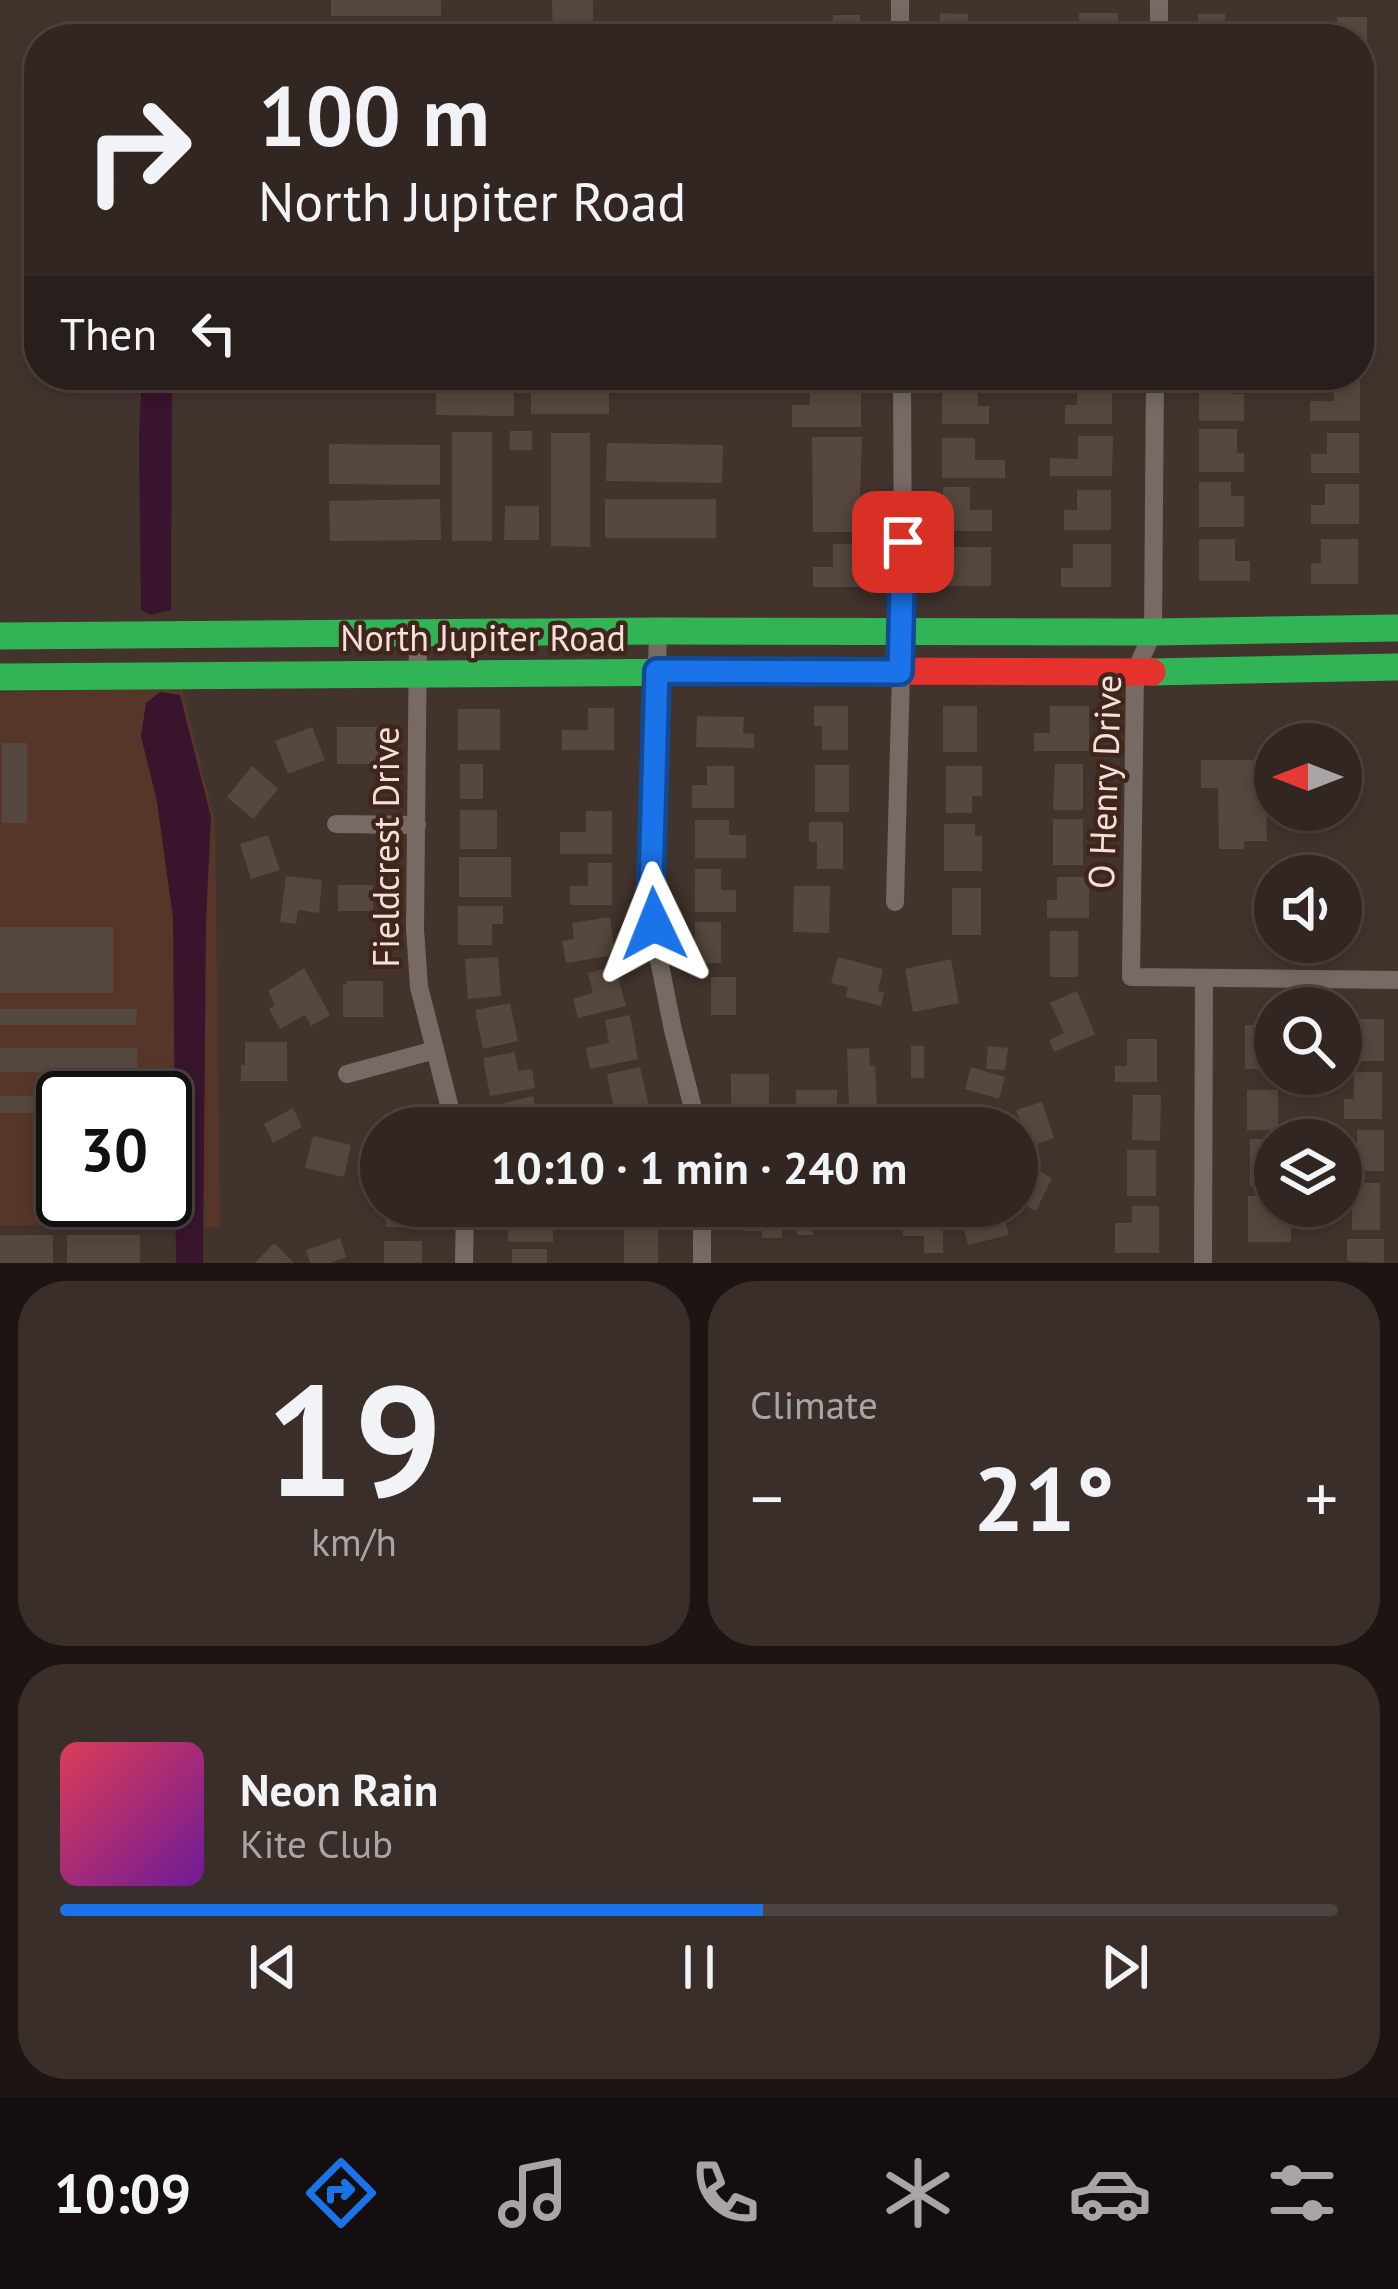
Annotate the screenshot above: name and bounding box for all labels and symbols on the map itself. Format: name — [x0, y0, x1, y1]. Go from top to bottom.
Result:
pin — [852, 491, 954, 593]
street label: North Jupiter Road — [340, 614, 626, 661]
street label: O Henry Drive — [1077, 674, 1131, 890]
north arrow — [1254, 723, 1362, 831]
street label: Fieldcrest Drive — [362, 727, 409, 967]
position arrow — [591, 861, 717, 987]
speed limit sign: 30 — [36, 1071, 192, 1227]

